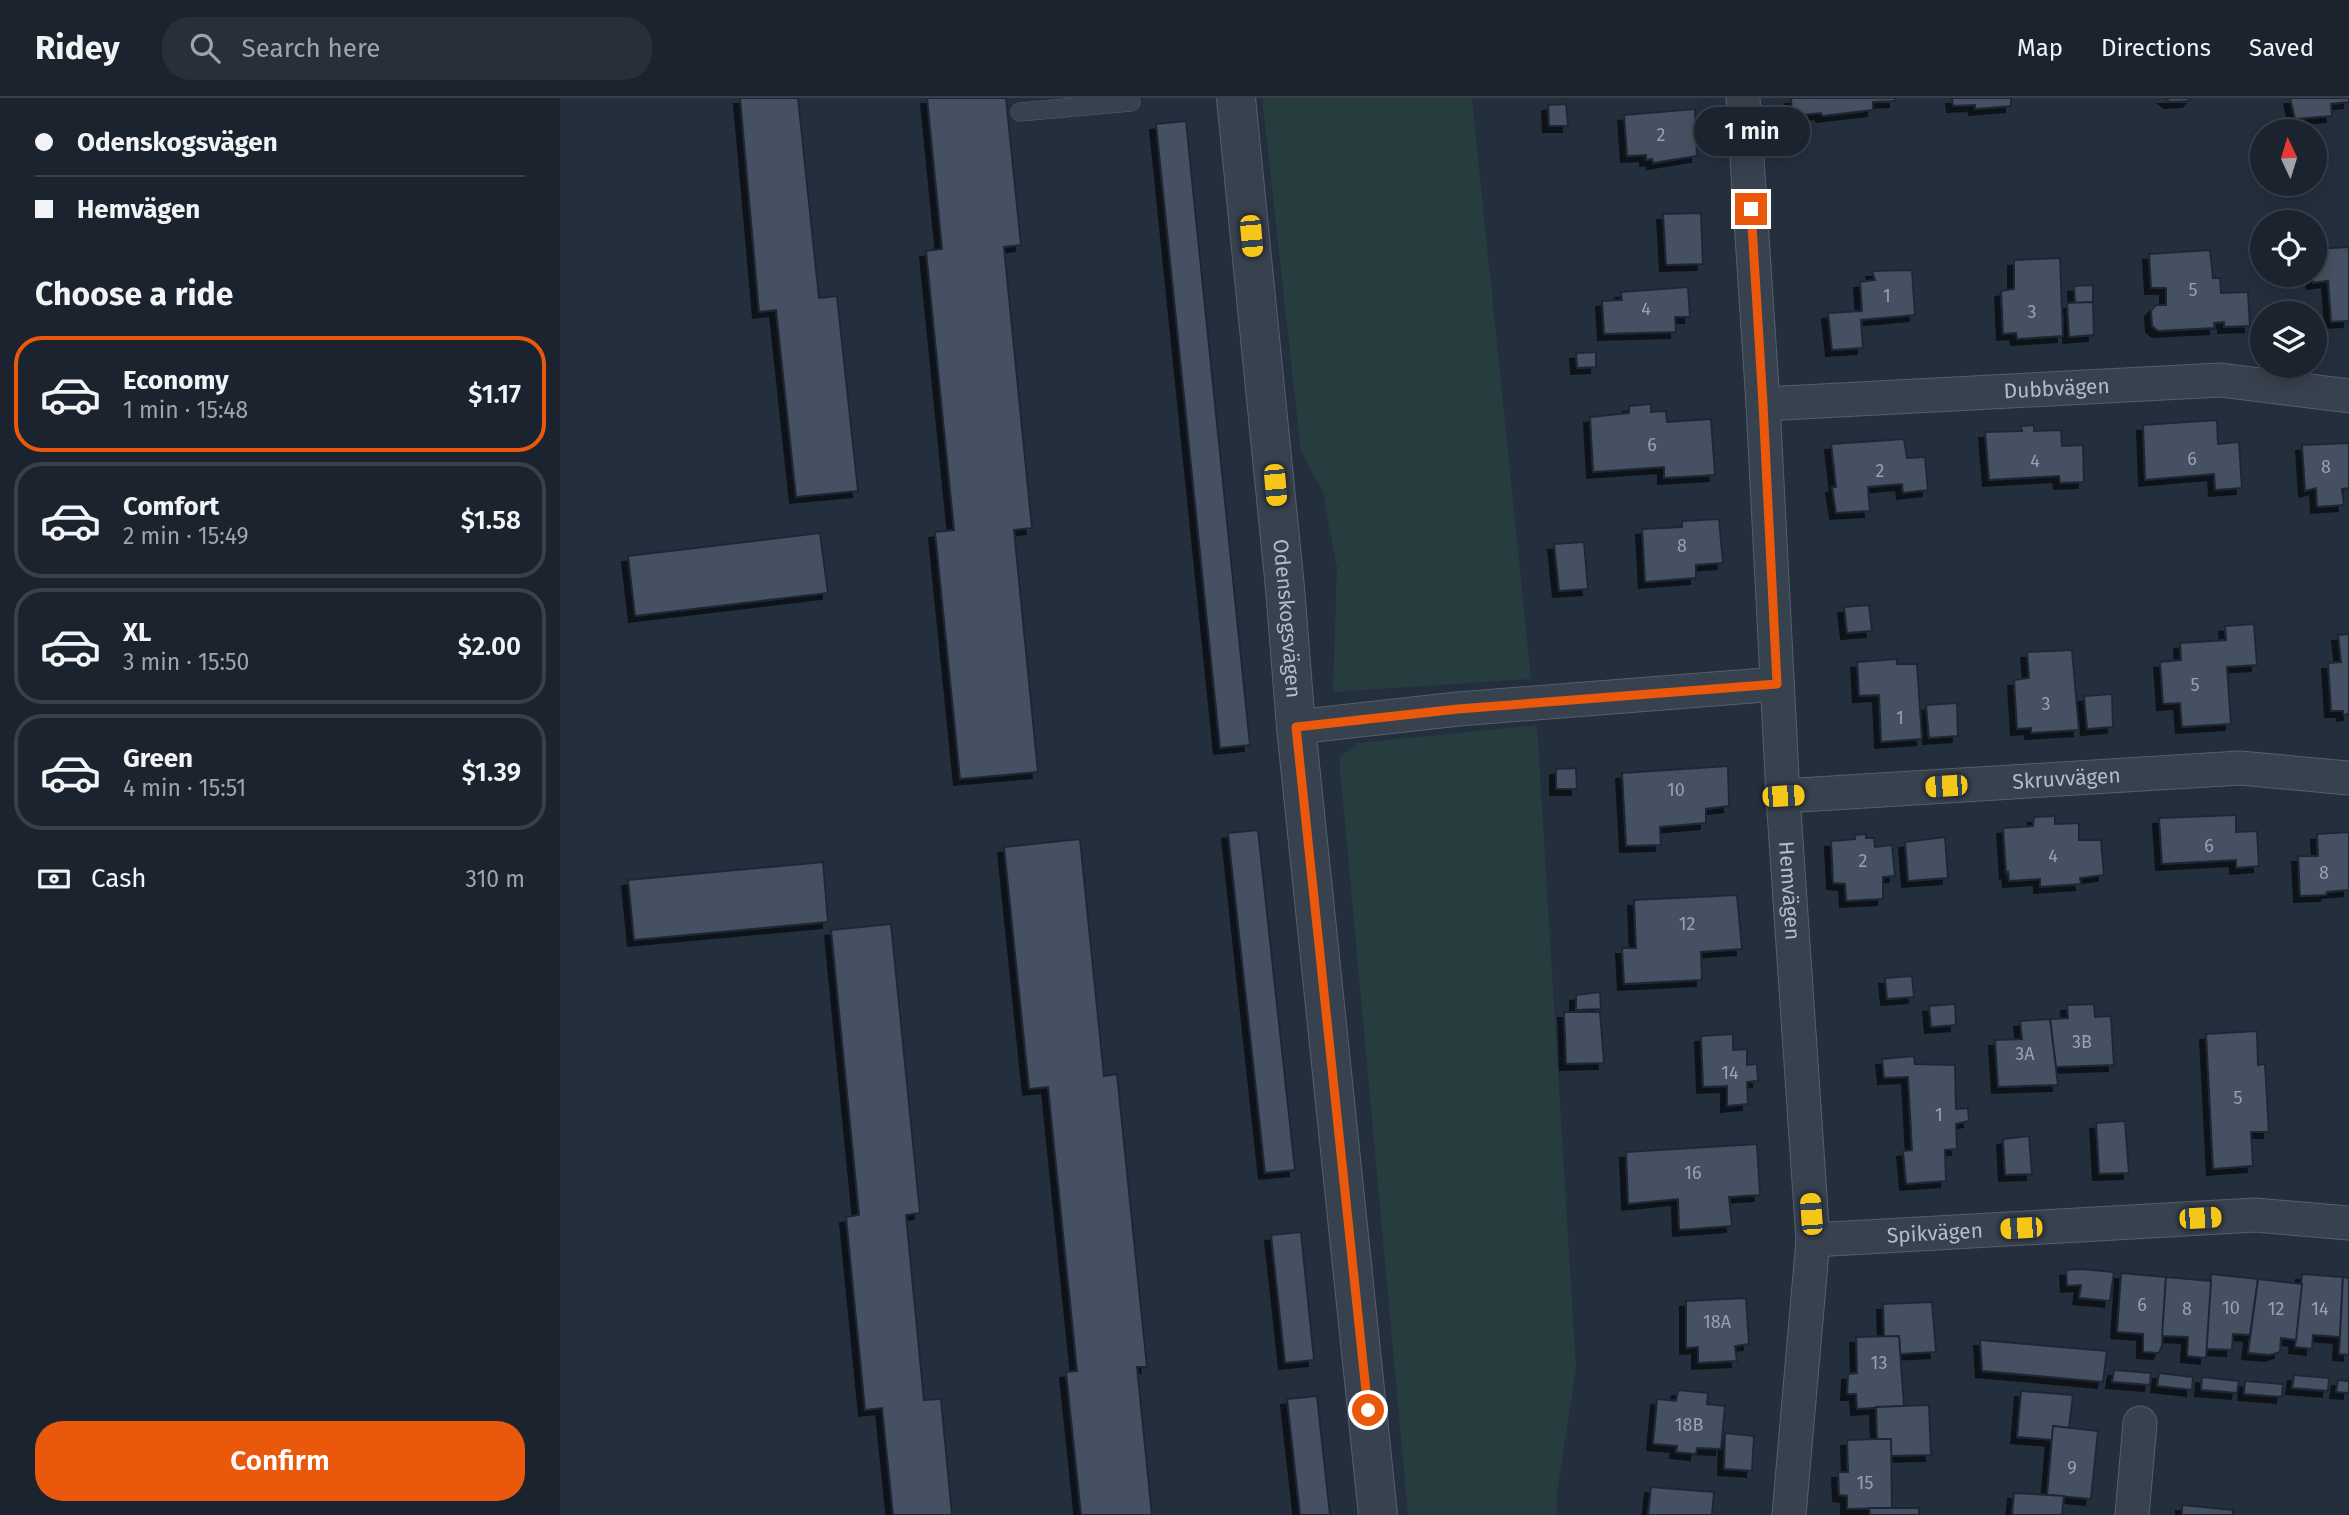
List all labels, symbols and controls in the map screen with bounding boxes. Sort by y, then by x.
search box [162,17,652,80]
text: Ridey [35,28,120,68]
icon: search [186,29,224,67]
text: Search here [242,33,380,64]
text: Map [2017,34,2063,62]
text: Directions [2101,34,2211,62]
text: Saved [2249,34,2314,62]
callout: 1 min [1693,108,1809,156]
text: 1 min [1724,117,1780,145]
north arrow [2250,119,2328,196]
map controls [2250,119,2327,378]
house number: 2 [1657,124,1666,146]
text: Odenskogsvägen [77,127,278,158]
route end [1735,193,1767,225]
text: Hemvägen [77,194,200,225]
button: locate [2250,210,2327,287]
car [1239,214,1264,258]
text: Choose a ride [35,275,233,313]
house number: 5 [2188,279,2198,301]
house number: 1 [1883,285,1891,307]
house number: 4 [1641,298,1651,320]
house number: 3 [2028,301,2036,323]
button: layers [2250,301,2327,378]
icon: car [39,363,102,426]
text: Economy [123,365,229,396]
street label: Dubbvägen [2003,373,2110,404]
text: $1.17 [468,379,521,410]
text: 1 min · 15:48 [123,396,248,424]
house number: 6 [1647,434,1657,456]
house number: 6 [2187,448,2197,470]
house number: 4 [2030,450,2040,472]
house number: 8 [2321,456,2331,478]
house number: 2 [1876,460,1885,482]
car [1263,463,1288,507]
icon: car [39,489,102,552]
text: Comfort [123,491,219,522]
text: $1.58 [461,505,521,536]
text: 2 min · 15:49 [123,522,249,550]
house number: 8 [1677,535,1687,557]
street label: Odenskogsvägen [1267,538,1307,699]
icon: car [39,615,102,678]
text: XL [123,617,151,648]
text: $2.00 [458,631,521,662]
text: 3 min · 15:50 [123,648,249,676]
house number: 5 [2190,674,2200,696]
house number: 3 [2042,693,2050,715]
house number: 1 [1896,707,1904,729]
icon: car [39,741,102,804]
text: Green [123,743,193,774]
text: $1.39 [462,757,521,788]
street label: Skruvvägen [2012,762,2121,795]
text: 4 min · 15:51 [123,774,246,802]
car [1925,774,1968,798]
house number: 10 [1667,779,1685,801]
car [1762,784,1805,808]
house number: 6 [2204,835,2214,857]
street label: Hemvägen [1773,840,1806,941]
house number: 4 [2048,845,2058,867]
house number: 2 [1859,850,1868,872]
icon: cash [35,860,73,898]
house number: 8 [2319,862,2329,884]
text: Cash [91,863,147,894]
text: 310 m [465,865,525,893]
house number: 12 [1679,913,1695,935]
house number: 3B [2072,1031,2092,1053]
house number: 3A [2015,1043,2035,1065]
house number: 14 [1721,1062,1739,1084]
house number: 5 [2233,1087,2243,1109]
house number: 1 [1935,1104,1943,1126]
house number: 16 [1684,1162,1702,1184]
car [1800,1192,1823,1236]
car [2179,1206,2222,1230]
car [2000,1216,2043,1240]
street label: Spikvägen [1886,1217,1984,1249]
house number: 6 [2137,1294,2147,1316]
house number: 10 [2222,1297,2240,1319]
house number: 8 [2182,1298,2192,1320]
house number: 12 [2268,1298,2284,1320]
house number: 14 [2311,1298,2329,1320]
house number: 18A [1703,1311,1732,1333]
house number: 13 [1871,1352,1887,1374]
route start [1352,1394,1384,1426]
house number: 18B [1675,1414,1703,1436]
button: Confirm [35,1421,525,1501]
house number: 9 [2067,1457,2077,1479]
house number: 15 [1857,1472,1873,1494]

